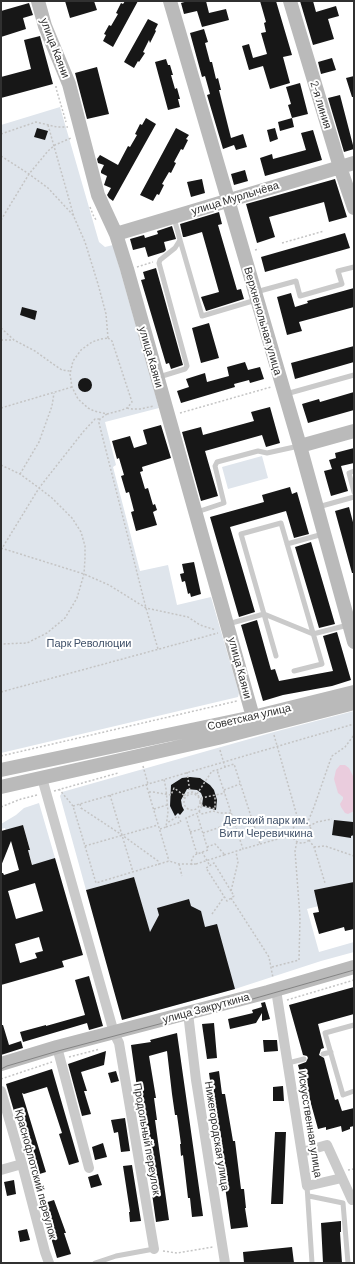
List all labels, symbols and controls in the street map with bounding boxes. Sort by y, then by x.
street label: улица Каяни [38,16,72,80]
street label: 2-я линия [308,80,334,130]
street label: улица Мурлычёва [190,178,280,218]
street label: Верхненольная улица [241,265,285,377]
street label: улица Каяни [136,325,166,389]
park label: Парк Революции [47,636,131,650]
street label: улица Каяни [225,636,255,700]
street label: Советская улица [206,701,292,733]
park label: Детский парк им. Вити Черевичкина [219,813,313,839]
street label: улица Закруткина [161,990,251,1026]
street label: Искусственная улица [295,1070,325,1178]
street label: Нижегородская улица [202,1080,232,1192]
street label: Продольный переулок [131,1082,163,1196]
street label: Краснофлотский переулок [12,1107,60,1241]

